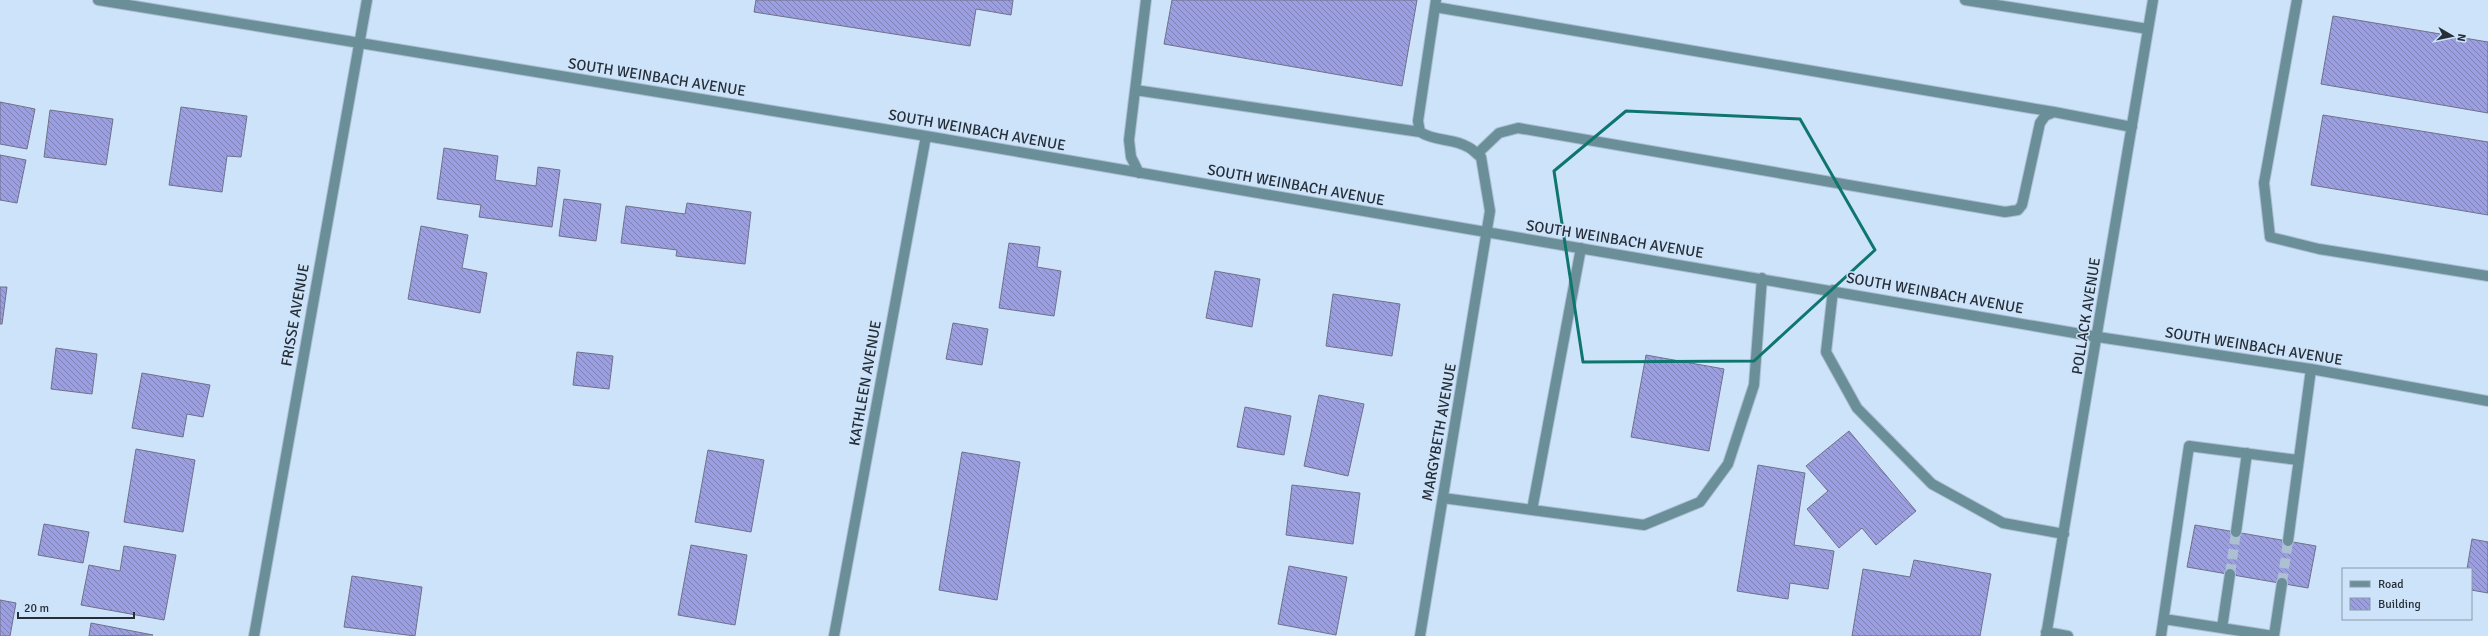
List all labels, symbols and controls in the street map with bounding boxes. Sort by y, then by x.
north arrow [2432,16,2472,56]
text: N [2454,33,2468,42]
street label: SOUTH WEINBACH AVENUE [567,54,747,100]
street label: SOUTH WEINBACH AVENUE [887,106,1067,154]
street label: SOUTH WEINBACH AVENUE [1206,161,1386,209]
street label: SOUTH WEINBACH AVENUE [1525,216,1705,262]
street label: POLLACK AVENUE [2068,256,2104,376]
street label: FRISSE AVENUE [277,262,313,368]
street label: SOUTH WEINBACH AVENUE [1845,269,2025,317]
street label: KATHLEEN AVENUE [845,319,885,447]
street label: SOUTH WEINBACH AVENUE [2164,323,2344,369]
street label: MARGYBETH AVENUE [1418,362,1460,502]
legend [2342,568,2472,620]
text: Road [2378,577,2404,592]
scale bar [18,594,134,620]
text: Building [2378,597,2421,612]
text: 20 m [24,601,49,616]

